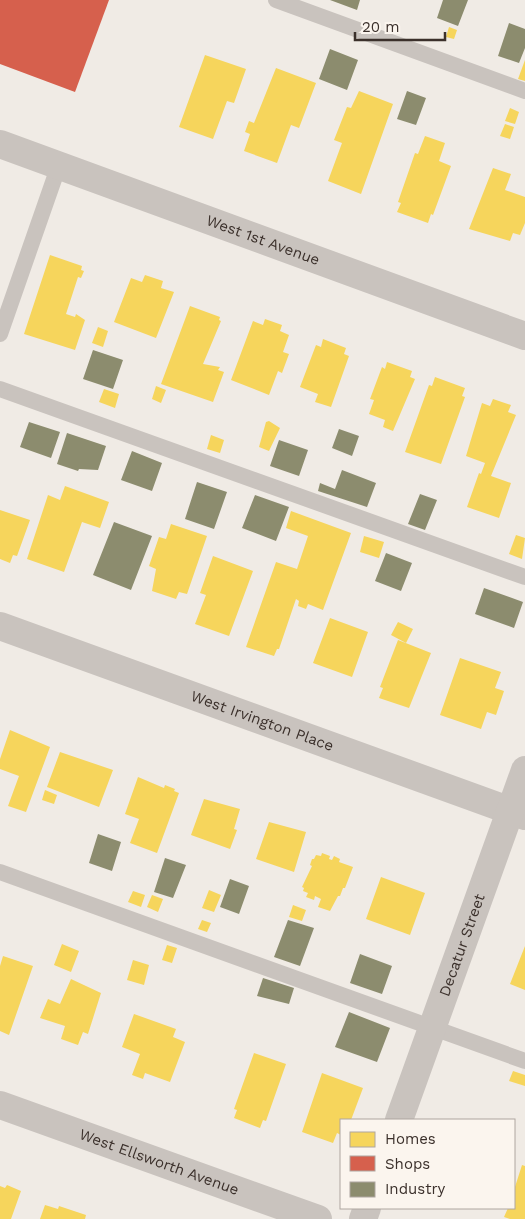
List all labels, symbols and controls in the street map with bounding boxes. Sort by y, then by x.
scale bar [355,10,445,42]
text: 20 m [362,18,400,36]
street label: West 1st Avenue [204,211,322,269]
street label: West Irvington Place [189,687,336,755]
street label: Decatur Street [435,891,489,999]
legend [340,1119,515,1209]
street label: West Ellsworth Avenue [77,1125,241,1199]
text: Homes [385,1130,436,1148]
text: Shops [385,1155,430,1173]
text: Industry [385,1180,446,1198]

